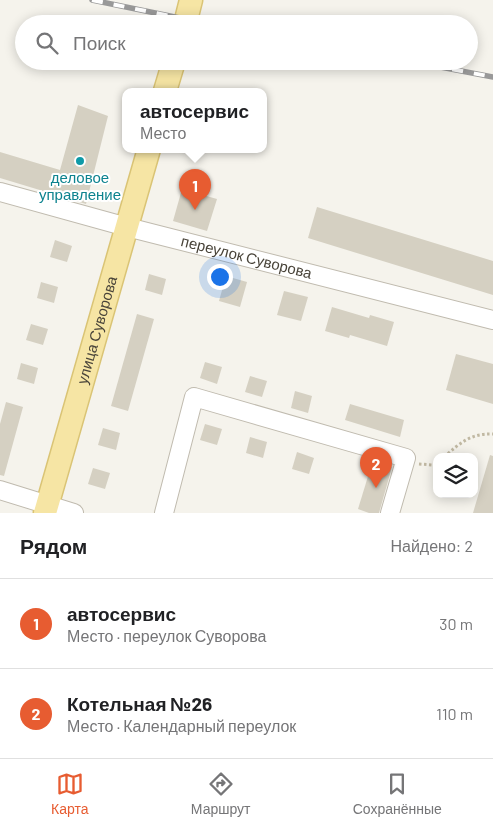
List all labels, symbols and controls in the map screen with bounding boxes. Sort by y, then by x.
search box [15,15,478,70]
icon: search [33,29,61,57]
text: Поиск [73,31,126,54]
popup [122,88,267,153]
text: автосервис [140,99,249,122]
text: Место [140,123,186,142]
marker: деловое управление [74,155,86,167]
place label: деловое управление [39,168,121,203]
pin: 1 [179,169,211,210]
street label: переулок Суворова [179,231,315,282]
your location [207,264,233,290]
street label: улица Суворова [72,273,120,386]
pin: 2 [360,447,392,488]
map controls [433,453,478,498]
button: layers [433,453,478,498]
text: Рядом [20,533,87,558]
text: Найдено: 2 [390,536,473,555]
text: автосервис [67,602,176,625]
text: 1 [33,614,39,633]
text: 30 m [439,614,473,633]
text: Место · переулок Суворова [67,626,266,645]
text: Котельная №26 [67,692,212,715]
text: 2 [32,704,40,723]
text: 110 m [436,704,473,723]
text: Место · Календарный переулок [67,716,296,735]
tab: Карта [51,770,89,817]
tab: Маршрут [191,770,250,817]
tab: Сохранённые [353,770,442,817]

